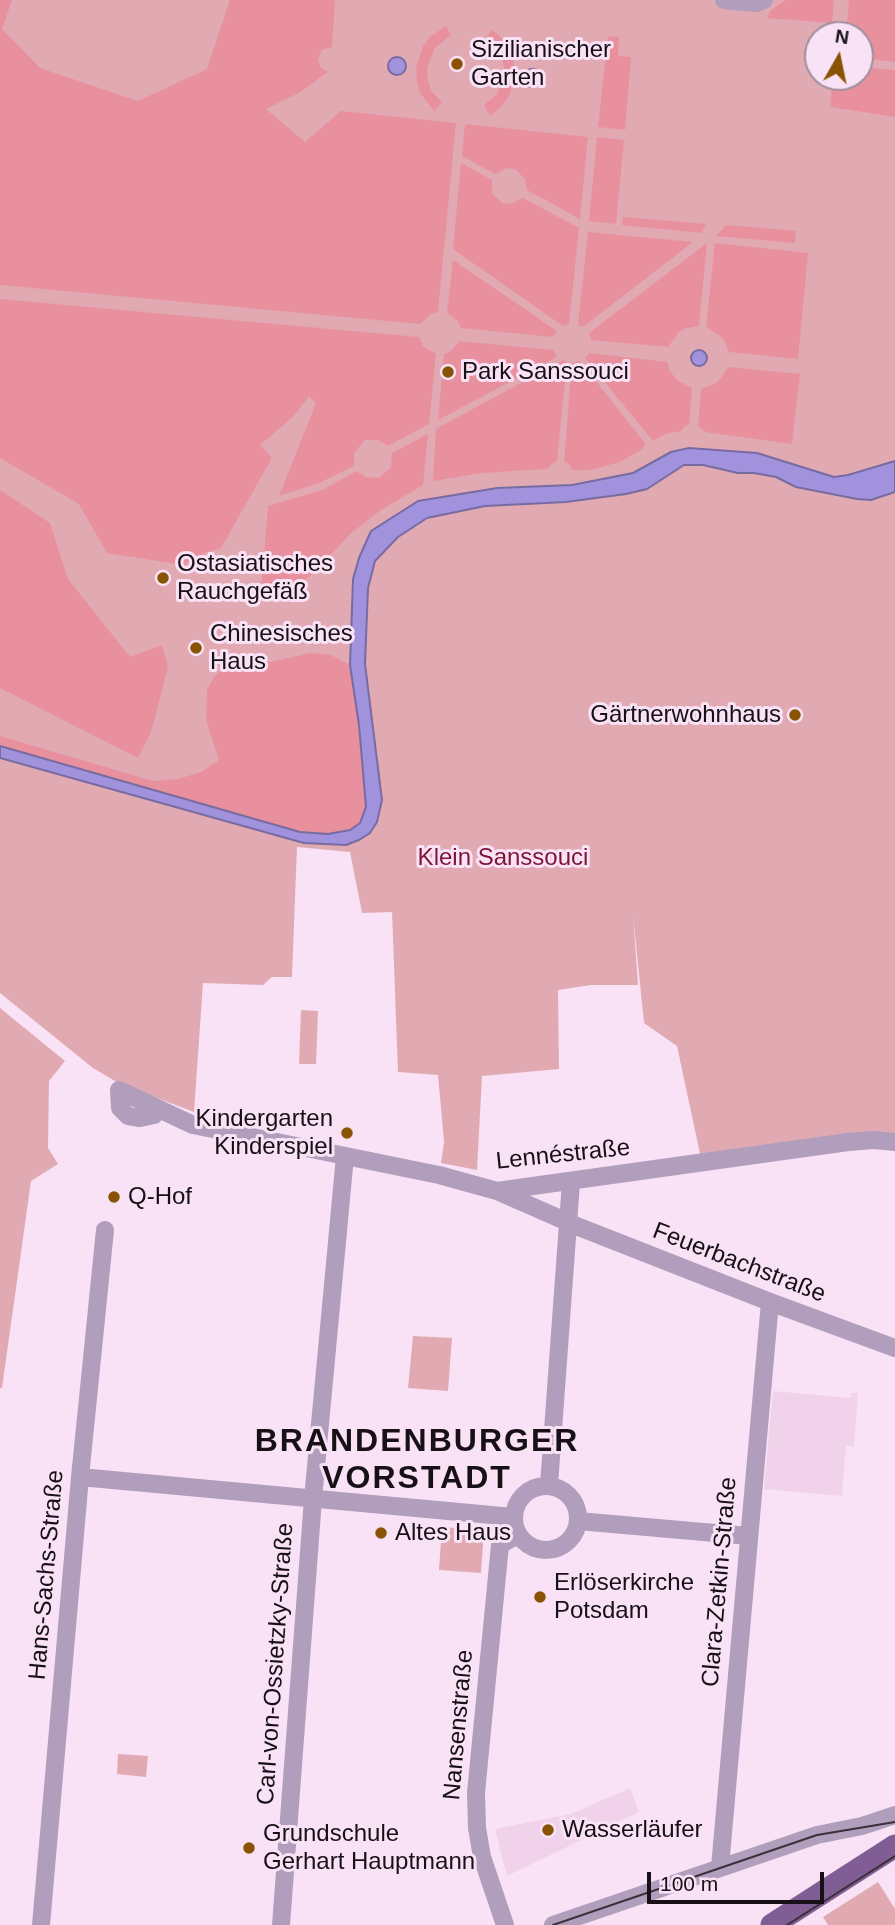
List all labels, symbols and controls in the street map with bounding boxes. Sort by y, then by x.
north arrow [804,21,874,91]
text: N [834,25,850,48]
place label: Sizilianischer Garten [471,36,611,92]
marker: Sizilianischer Garten [449,56,465,72]
place label: Park Sanssouci [462,358,629,386]
marker: Park Sanssouci [440,364,456,380]
place label: Ostasiatisches Rauchgefäß [177,550,333,606]
marker: Ostasiatisches Rauchgefäß [155,570,171,586]
place label: Chinesisches Haus [210,620,353,676]
marker: Chinesisches Haus [188,640,204,656]
place label: Gärtnerwohnhaus [590,701,781,729]
marker: Gärtnerwohnhaus [787,707,803,723]
park label: Klein Sanssouci [418,844,588,872]
place label: Kindergarten Kinderspiel [196,1105,333,1161]
marker: Kindergarten Kinderspiel [339,1125,355,1141]
street label: Lennéstraße [494,1134,632,1176]
place label: Q-Hof [128,1183,192,1211]
marker: Q-Hof [106,1189,122,1205]
street label: Feuerbachstraße [649,1217,829,1309]
district label: BRANDENBURGER VORSTADT [256,1423,578,1498]
street label: Hans-Sachs-Straße [23,1469,71,1681]
street label: Clara-Zetkin-Straße [696,1476,744,1688]
place label: Altes Haus [395,1519,511,1547]
street label: Carl-von-Ossietzky-Straße [252,1522,300,1806]
marker: Altes Haus [373,1525,389,1541]
place label: Erlöserkirche Potsdam [554,1569,694,1625]
marker: Erlöserkirche Potsdam [532,1589,548,1605]
street label: Nansenstraße [438,1649,480,1801]
place label: Wasserläufer [562,1816,702,1844]
place label: Grundschule Gerhart Hauptmann [263,1820,475,1876]
marker: Wasserläufer [540,1822,556,1838]
marker: Grundschule Gerhart Hauptmann [241,1840,257,1856]
scale bar [650,1858,827,1902]
text: 100 m [660,1872,718,1895]

